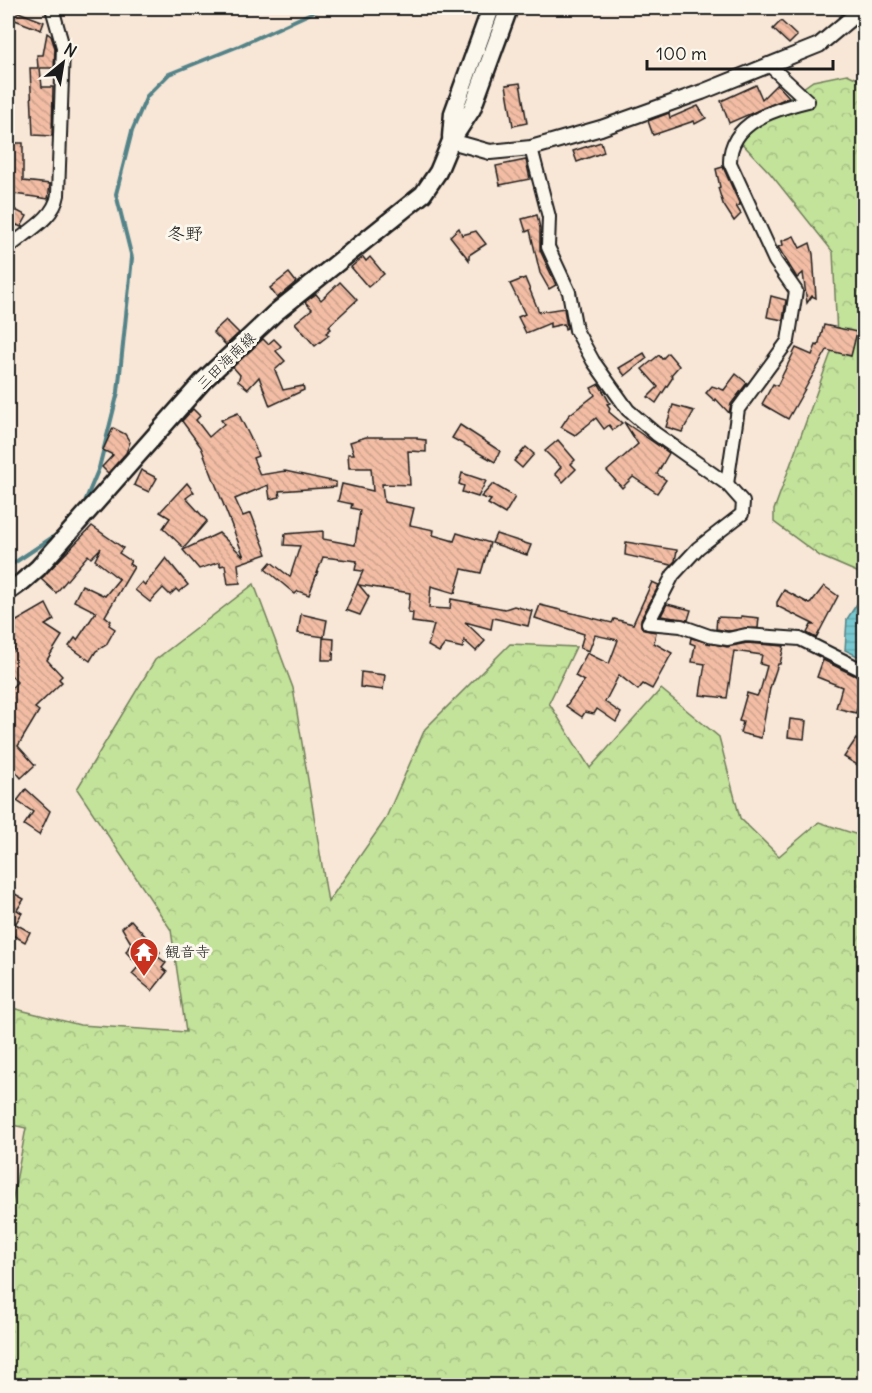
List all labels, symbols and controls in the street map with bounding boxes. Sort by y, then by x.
north arrow [33,33,93,93]
scale bar [647,33,833,71]
text: N [61,39,80,61]
text: 100 m [656,42,707,65]
district label: 冬野 [167,222,203,245]
street label: 三田海南線 [192,328,259,394]
temple icon: 観音寺 [128,936,160,978]
place label: 観音寺 [165,942,210,961]

